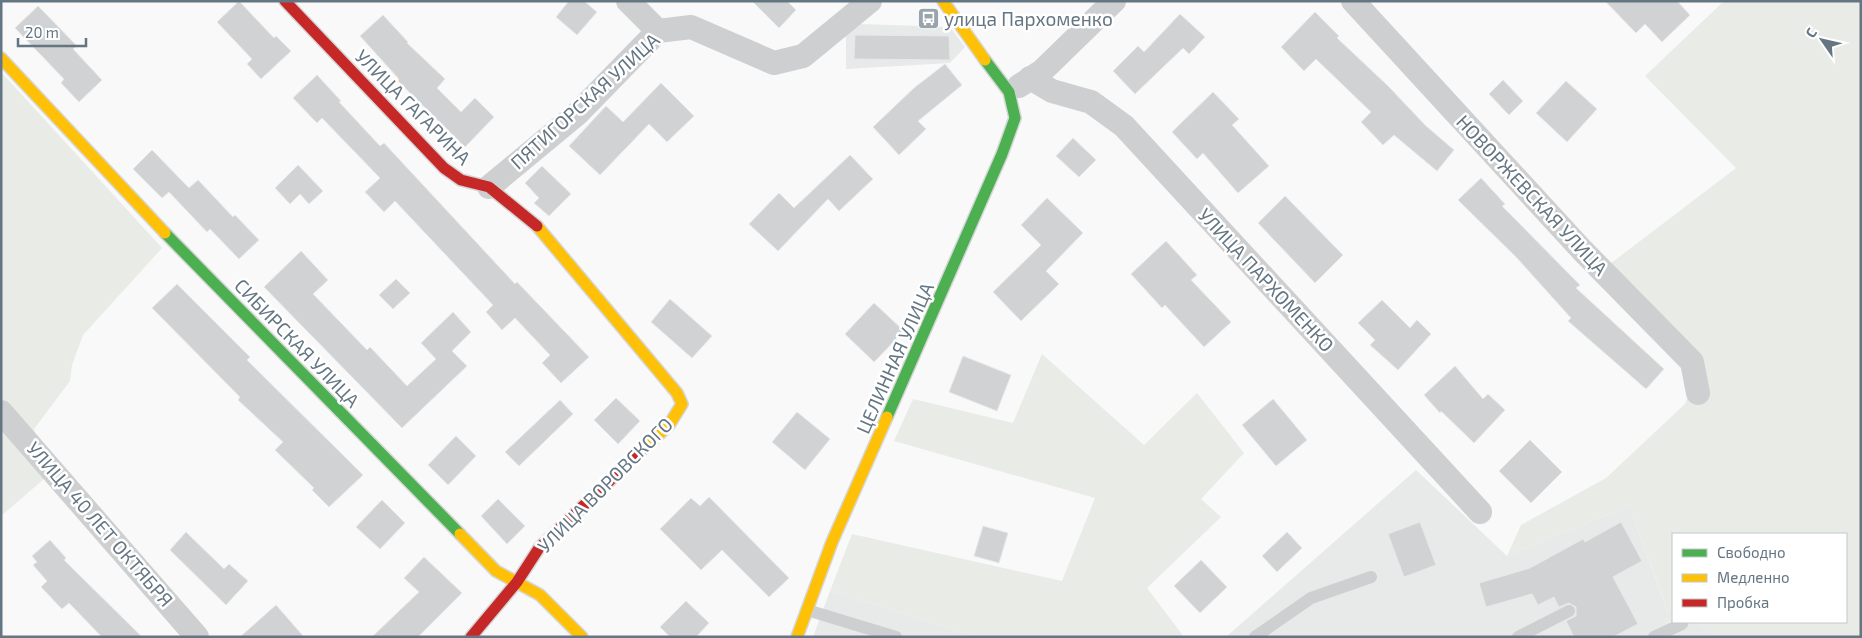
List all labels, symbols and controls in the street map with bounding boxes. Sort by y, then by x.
bus stop icon: улица Пархоменко [916,7,940,31]
place label: улица Пархоменко [944,7,1113,31]
scale bar [18,15,85,47]
north arrow [1797,15,1847,65]
text: 20 m [25,23,59,41]
text: С [1801,24,1820,41]
street label: ПЯТИГОРСКАЯ УЛИЦА [506,28,664,173]
street label: УЛИЦА ГАГАРИНА [351,44,476,169]
street label: НОВОРЖЕВСКАЯ УЛИЦА [1452,110,1613,280]
street label: УЛИЦА ПАРХОМЕНКО [1194,203,1339,356]
street label: СИБИРСКАЯ УЛИЦА [230,274,365,412]
street label: ЦЕЛИННАЯ УЛИЦА [851,279,938,437]
street label: УЛИЦА ВОРОВСКОГО [532,412,677,557]
street label: УЛИЦА 40 ЛЕТ ОКТЯБРЯ [22,436,178,611]
legend [1672,533,1847,623]
text: Свободно [1717,543,1786,561]
text: Медленно [1717,568,1790,586]
text: Пробка [1717,593,1769,611]

